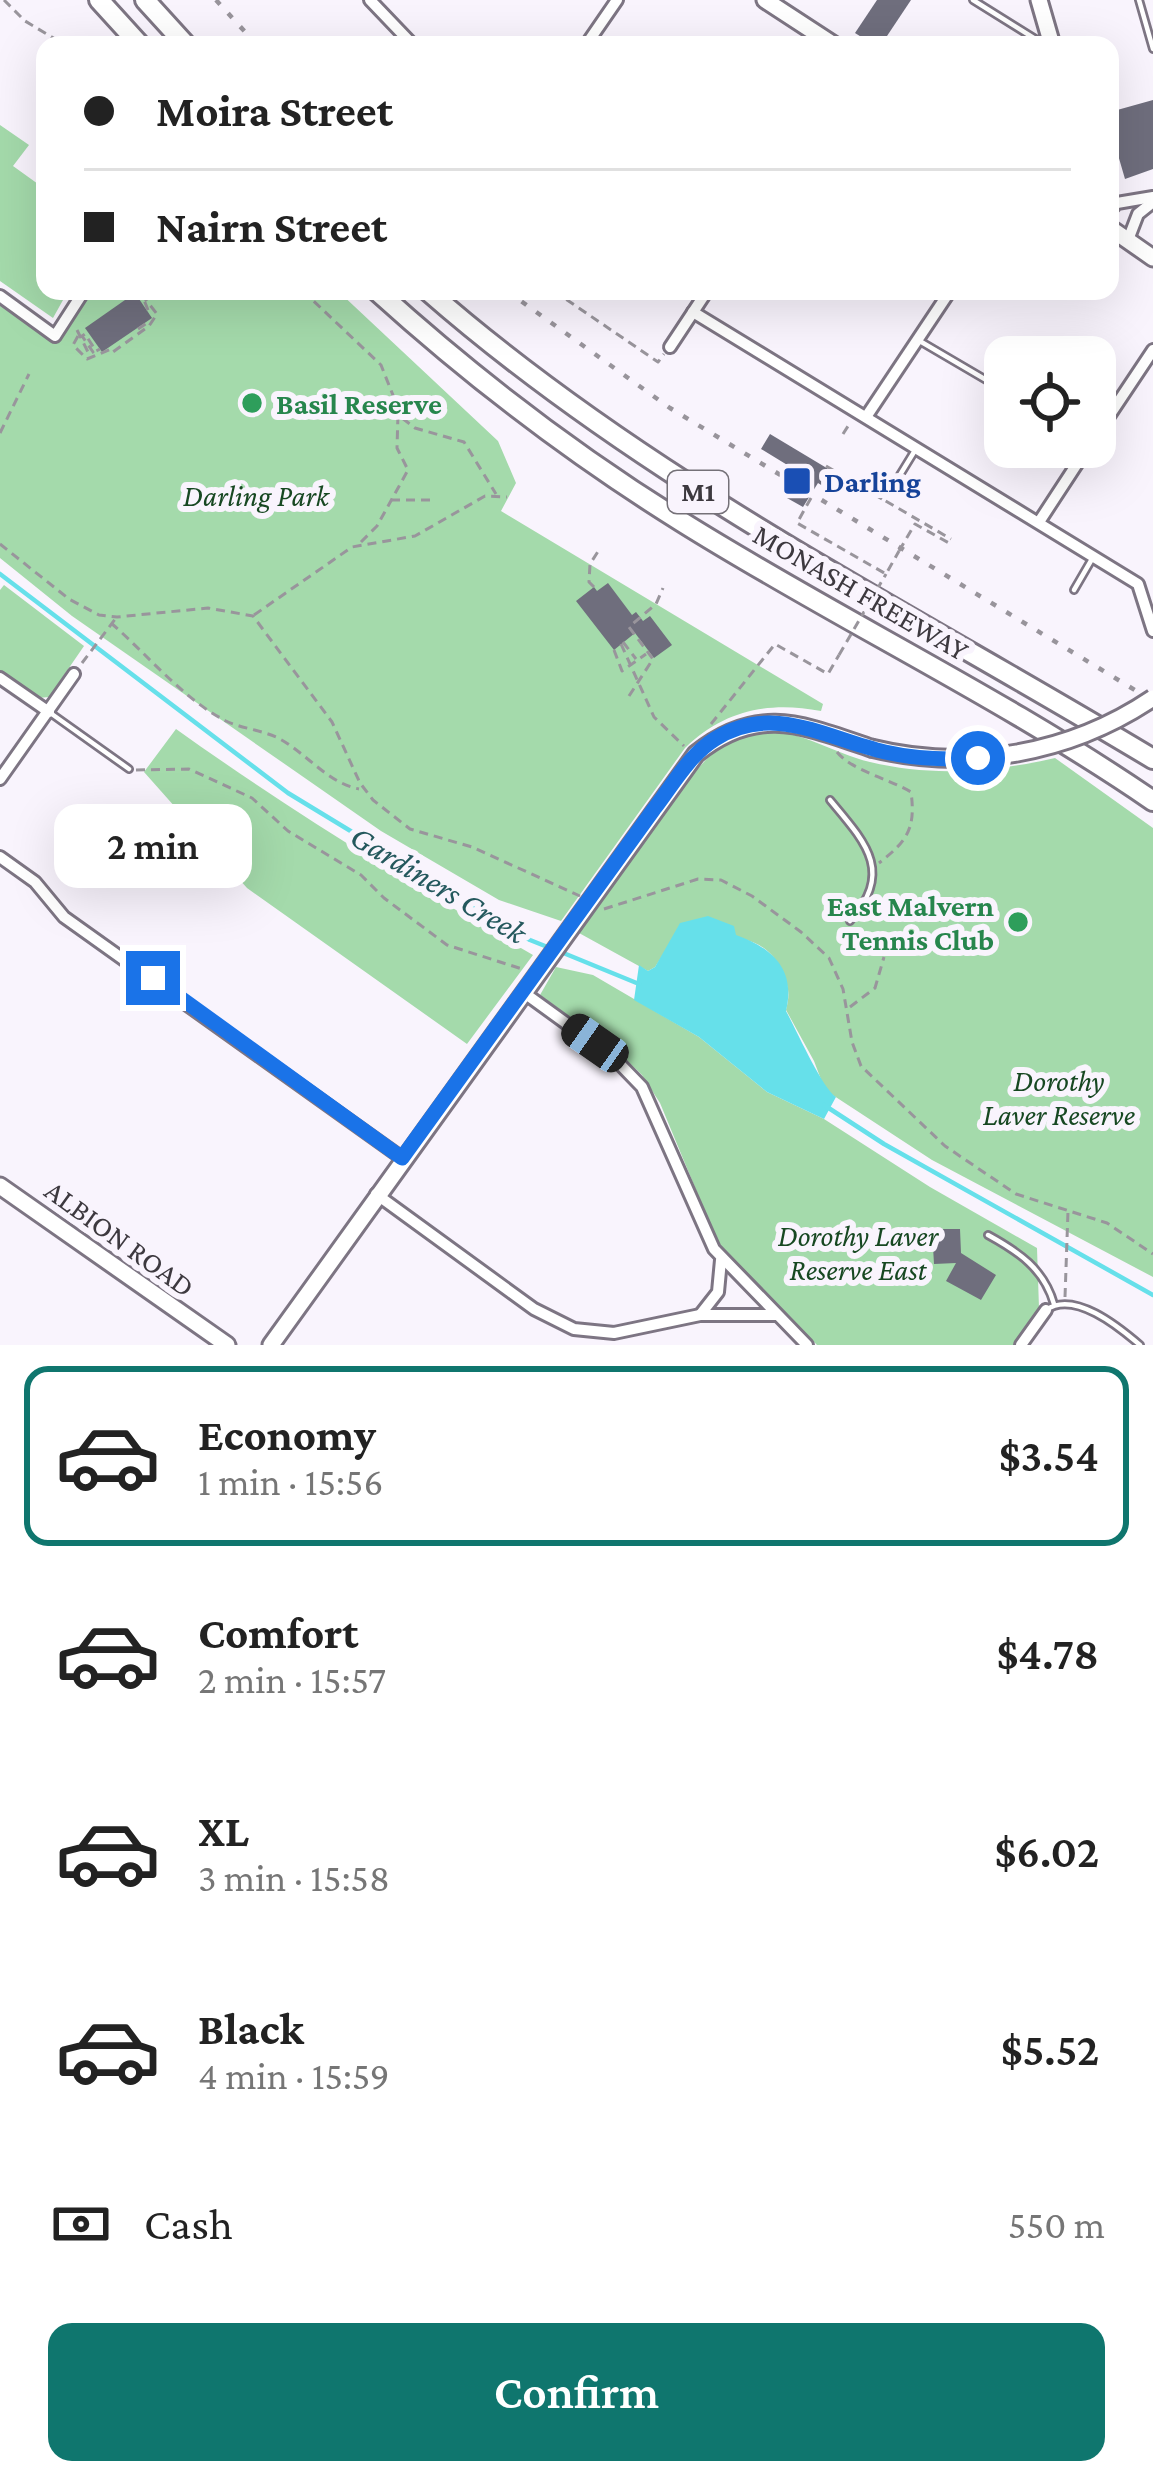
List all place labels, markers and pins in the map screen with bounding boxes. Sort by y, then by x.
place label: Basil Reserve [276,387,442,420]
marker: Basil Reserve [239,390,265,416]
marker: Darling [781,465,813,497]
place label: Darling [824,465,921,498]
place label: East Malvern Tennis Club [827,889,994,956]
marker: East Malvern Tennis Club [1005,909,1031,935]

